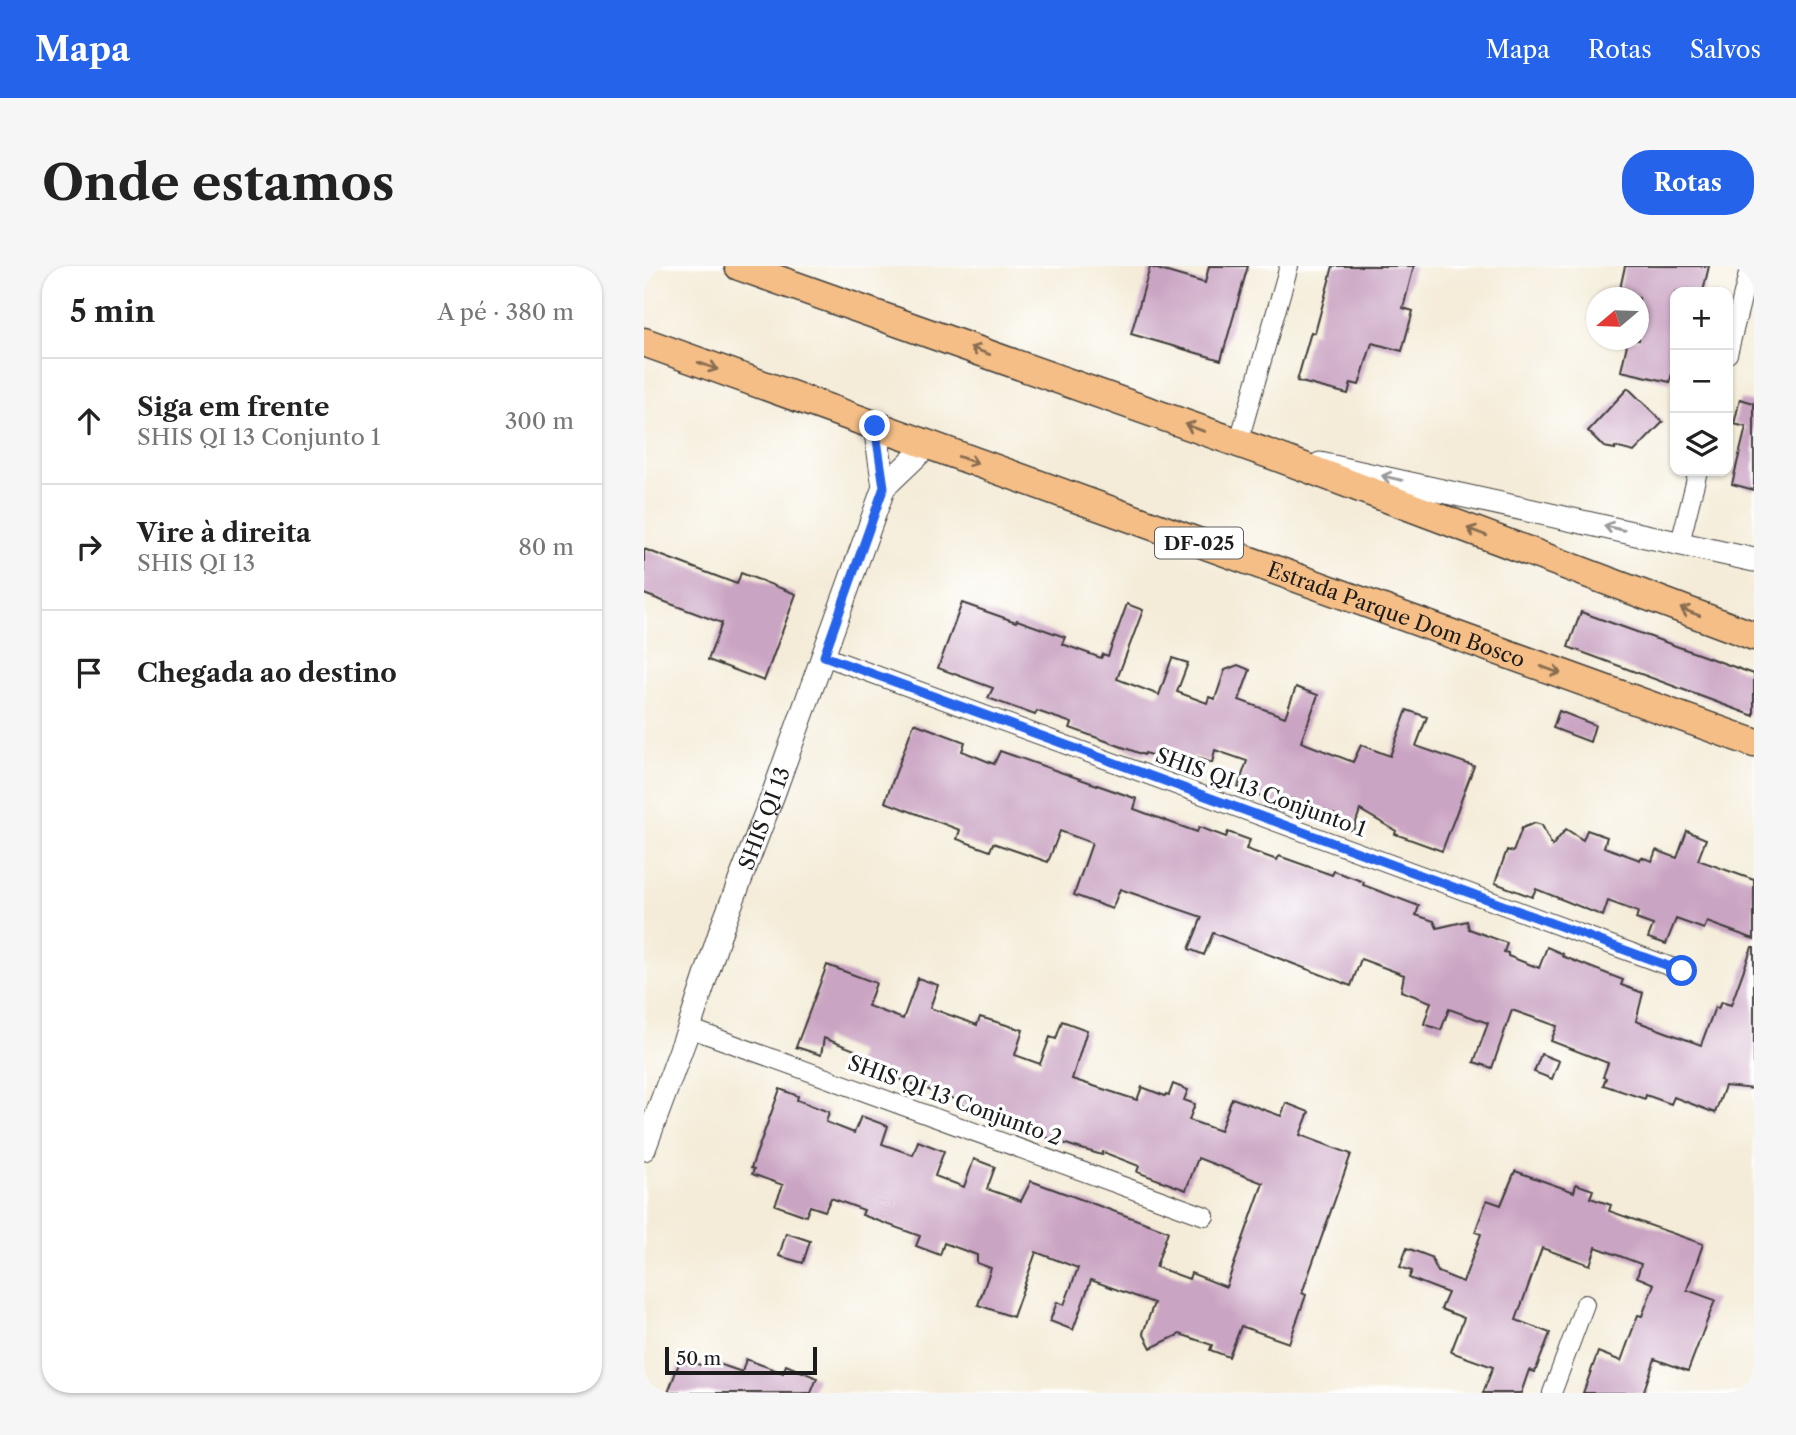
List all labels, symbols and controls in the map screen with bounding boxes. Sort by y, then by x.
text: Mapa [35,29,130,70]
text: Mapa [1486,35,1550,64]
text: Rotas [1588,35,1652,64]
text: Salvos [1690,35,1761,64]
button: Rotas [1622,150,1754,215]
text: Onde estamos [42,152,394,213]
north arrow [1586,287,1649,350]
map controls [1670,287,1733,476]
button: + [1670,287,1733,350]
text: 5 min [70,293,155,330]
text: A pé · 380 m [438,298,574,326]
one-way arrow [970,344,992,357]
button: − [1670,350,1733,413]
one-way arrow [697,360,719,373]
text: Siga em frente [137,391,330,423]
icon: ahead [70,402,108,440]
text: 300 m [505,407,574,435]
route end [859,410,890,441]
button: layers [1670,413,1733,476]
one-way arrow [1184,421,1206,433]
text: SHIS QI 13 Conjunto 1 [137,423,381,451]
one-way arrow [956,455,978,467]
one-way arrow [1381,471,1404,485]
text: Vire à direita [137,517,311,549]
one-way arrow [1603,521,1626,534]
one-way arrow [1467,524,1489,537]
icon: right [70,528,108,566]
road number: DF-025 [1155,528,1243,558]
text: 80 m [518,533,574,561]
text: SHIS QI 13 [137,549,255,577]
street label: Estrada Parque Dom Bosco [1264,556,1529,672]
one-way arrow [1680,605,1702,617]
icon: arrive [70,654,108,692]
text: Chegada ao destino [137,657,397,689]
one-way arrow [1539,665,1561,677]
street label: SHIS QI 13 Conjunto 1 [1152,742,1370,842]
street label: SHIS QI 13 [733,763,795,873]
route start [1666,955,1697,986]
street label: SHIS QI 13 Conjunto 2 [845,1050,1065,1150]
scale bar [665,1344,817,1376]
text: 50 m [676,1347,721,1370]

